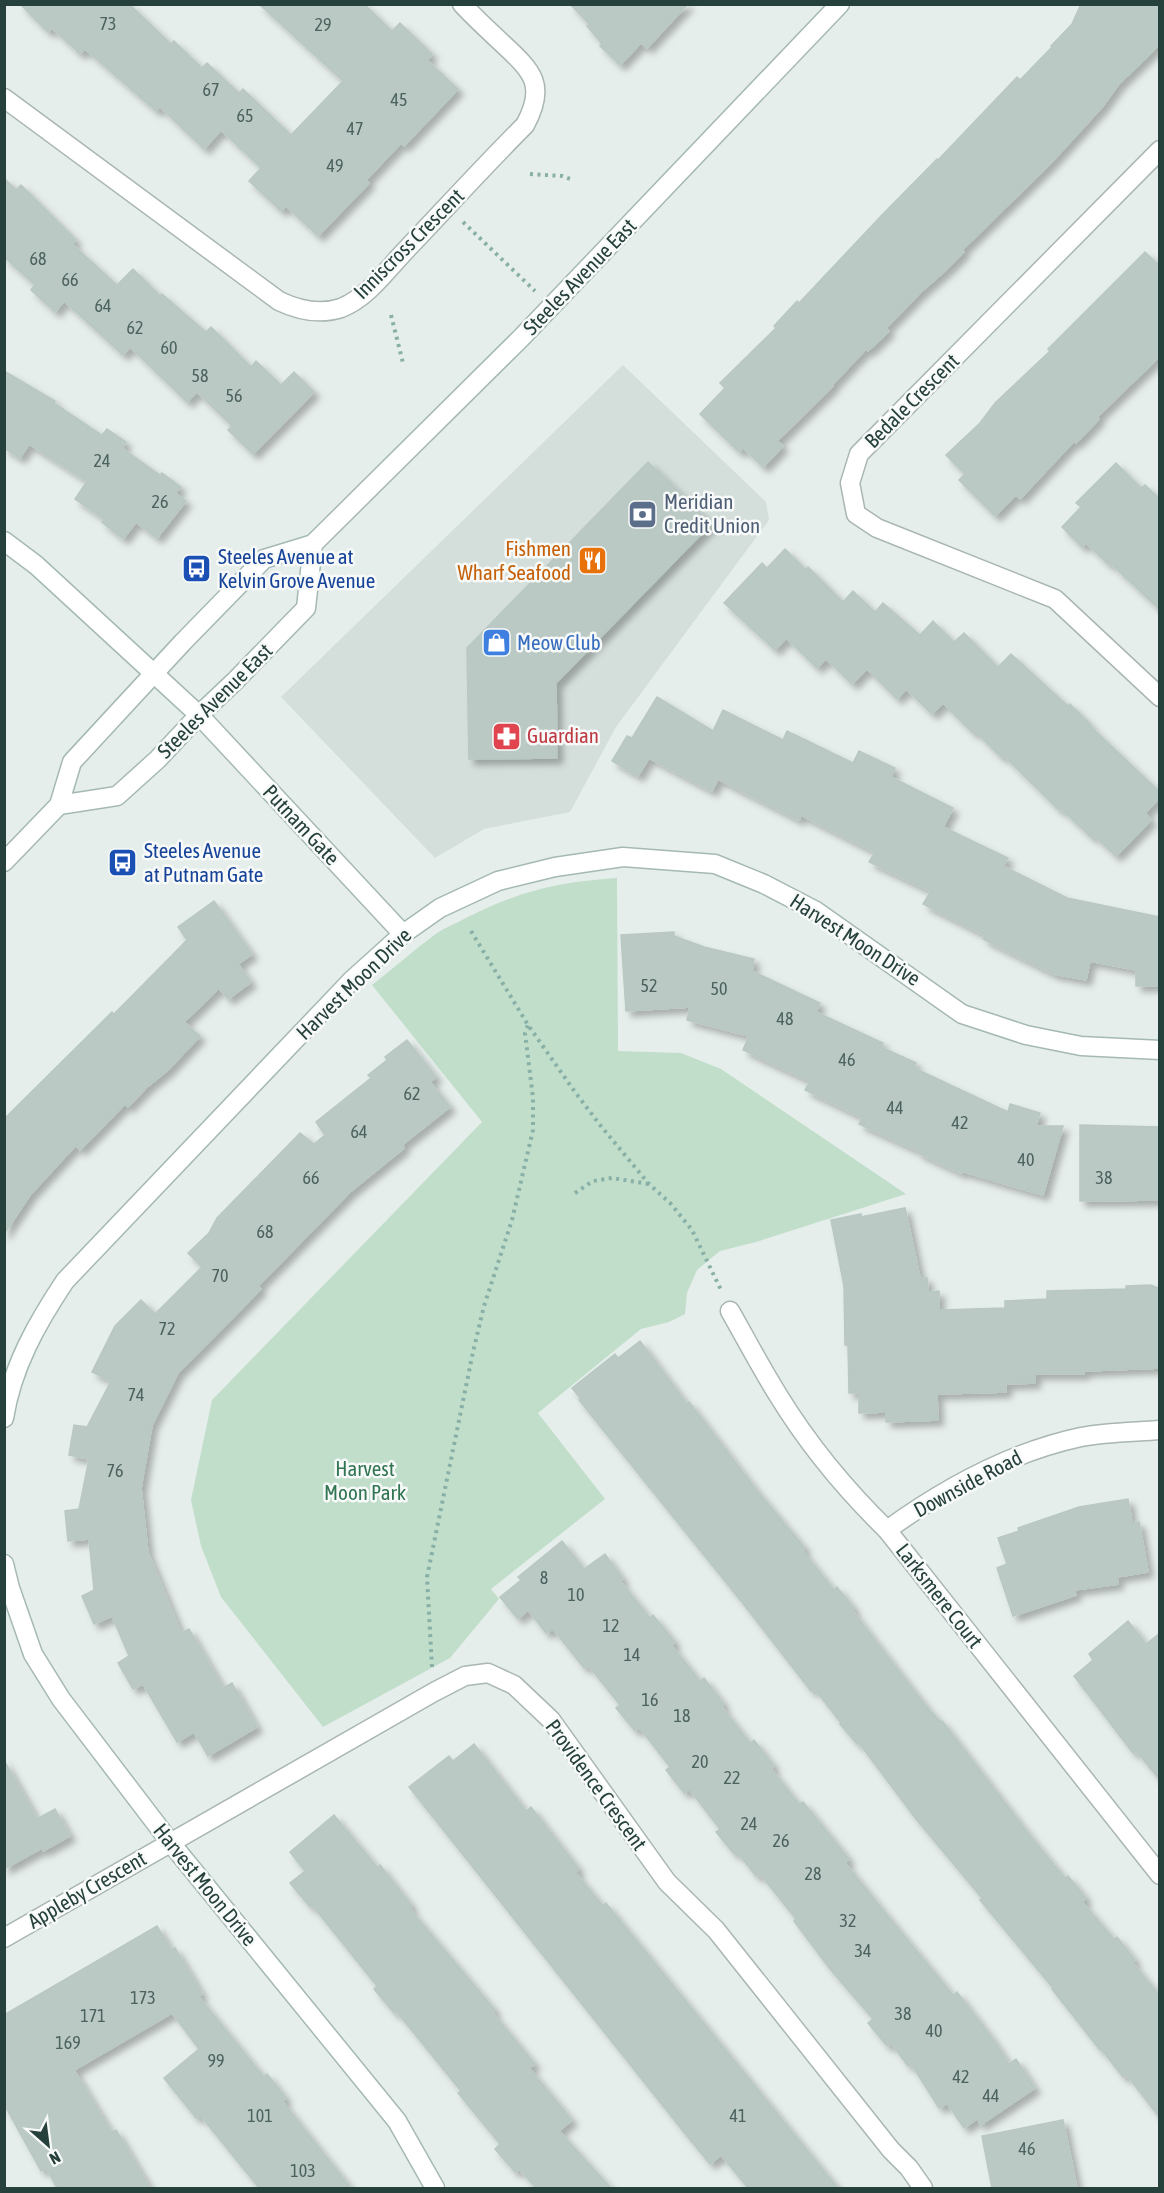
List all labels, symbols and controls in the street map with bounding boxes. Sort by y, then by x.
house number: 73 [100,13,116,34]
house number: 29 [315,14,331,35]
house number: 67 [203,79,219,100]
house number: 45 [391,89,407,110]
house number: 65 [237,105,253,126]
house number: 47 [347,118,363,139]
house number: 49 [327,155,343,176]
street label: Inniscross Crescent [348,183,468,303]
street label: Steeles Avenue East [518,213,641,339]
house number: 68 [30,248,46,269]
house number: 66 [62,269,78,290]
house number: 64 [95,295,111,316]
house number: 62 [127,317,143,338]
house number: 60 [161,337,177,358]
street label: Bedale Crescent [859,348,963,452]
house number: 58 [192,365,208,386]
house number: 56 [226,385,242,406]
house number: 24 [94,450,110,471]
place label: Meridian Credit Union [664,489,760,537]
house number: 26 [152,491,168,512]
bank icon: Meridian Credit Union [627,498,659,530]
place label: Fishmen Wharf Seafood [458,536,571,584]
place label: Steeles Avenue at Kelvin Grove Avenue [218,544,375,592]
restaurant icon: Fishmen Wharf Seafood [576,545,608,577]
bus stop icon: Steeles Avenue at Kelvin Grove Avenue [181,553,213,585]
shop icon: Meow Club [480,627,512,659]
place label: Meow Club [517,630,601,654]
street label: Steeles Avenue East [152,638,277,763]
pharmacy icon: Guardian [490,720,522,752]
place label: Guardian [527,723,599,747]
street label: Putnam Gate [259,779,345,869]
place label: Steeles Avenue at Putnam Gate [144,838,263,886]
bus stop icon: Steeles Avenue at Putnam Gate [107,847,139,879]
street label: Harvest Moon Drive [786,888,925,990]
street label: Harvest Moon Drive [291,923,416,1044]
house number: 52 [641,975,657,996]
house number: 50 [711,978,727,999]
house number: 48 [777,1008,793,1029]
house number: 46 [839,1049,855,1070]
house number: 62 [404,1083,420,1104]
house number: 44 [887,1097,903,1118]
house number: 42 [952,1112,968,1133]
house number: 64 [351,1121,367,1142]
house number: 40 [1018,1149,1034,1170]
house number: 66 [303,1167,319,1188]
house number: 38 [1096,1167,1112,1188]
house number: 68 [257,1221,273,1242]
house number: 70 [212,1265,228,1286]
house number: 72 [159,1318,175,1339]
house number: 74 [128,1384,144,1405]
street label: Downside Road [909,1445,1026,1522]
park label: Harvest Moon Park [324,1456,406,1504]
house number: 76 [107,1460,123,1481]
street label: Larksmere Court [892,1539,988,1652]
house number: 8 [540,1567,548,1588]
house number: 10 [568,1584,584,1605]
house number: 12 [603,1615,619,1636]
house number: 14 [624,1644,640,1665]
house number: 16 [642,1689,658,1710]
house number: 18 [674,1705,690,1726]
street label: Providence Crescent [541,1714,652,1854]
house number: 20 [692,1751,708,1772]
house number: 22 [724,1767,740,1788]
house number: 24 [741,1813,757,1834]
street label: Harvest Moon Drive [149,1818,262,1950]
house number: 26 [773,1830,789,1851]
street label: Appleby Crescent [23,1846,150,1933]
house number: 28 [805,1863,821,1884]
house number: 32 [840,1910,856,1931]
house number: 34 [855,1940,871,1961]
house number: 173 [130,1987,156,2008]
house number: 38 [895,2003,911,2024]
house number: 171 [80,2005,106,2026]
house number: 40 [926,2020,942,2041]
house number: 169 [55,2032,81,2053]
house number: 99 [208,2050,224,2071]
house number: 42 [953,2066,969,2087]
house number: 44 [983,2085,999,2106]
house number: 101 [247,2105,273,2126]
house number: 41 [730,2105,746,2126]
north arrow [18,2115,78,2175]
house number: 46 [1019,2138,1035,2159]
text: N [47,2148,63,2168]
house number: 103 [290,2160,316,2181]

